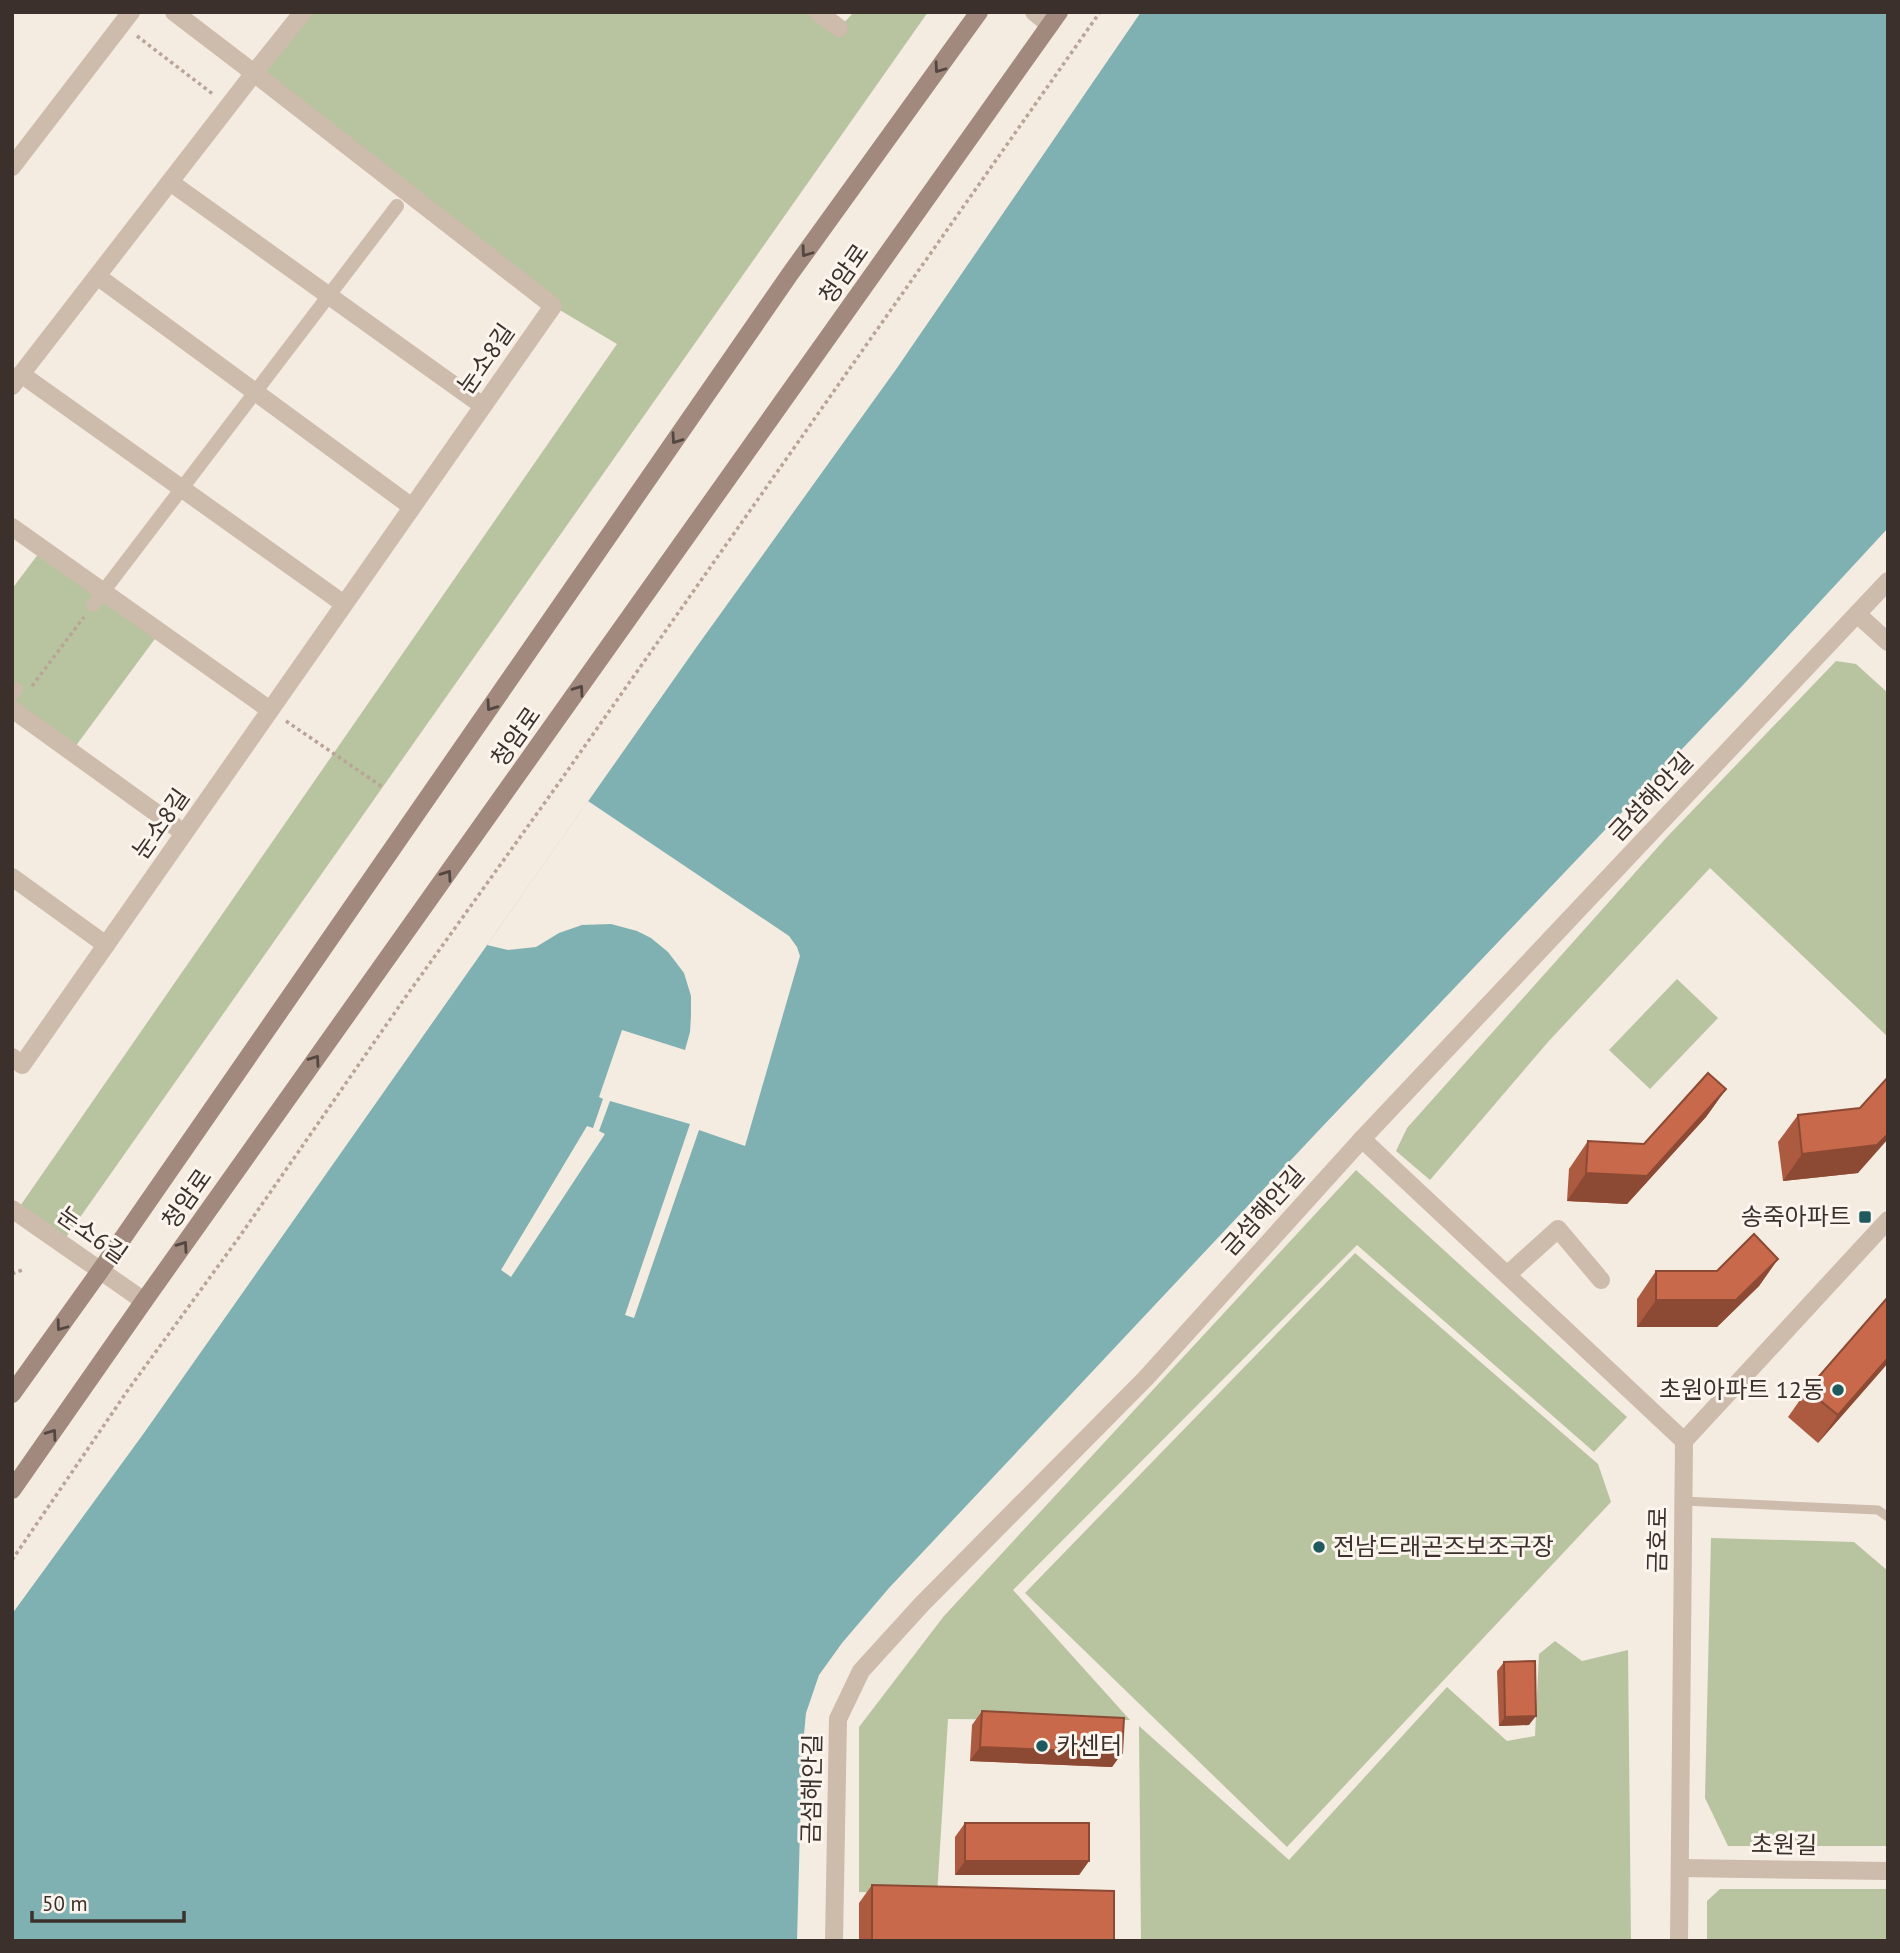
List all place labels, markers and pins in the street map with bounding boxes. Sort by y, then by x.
place label: 송죽아파트 [1741,1201,1851,1232]
marker: 송죽아파트 [1857,1209,1873,1225]
place label: 초원아파트 12동 [1659,1374,1824,1405]
marker: 초원아파트 12동 [1830,1382,1846,1398]
place label: 전남드래곤즈보조구장 [1333,1531,1554,1562]
marker: 전남드래곤즈보조구장 [1311,1539,1327,1555]
place label: 카센터 [1056,1730,1122,1761]
marker: 카센터 [1034,1738,1050,1754]

